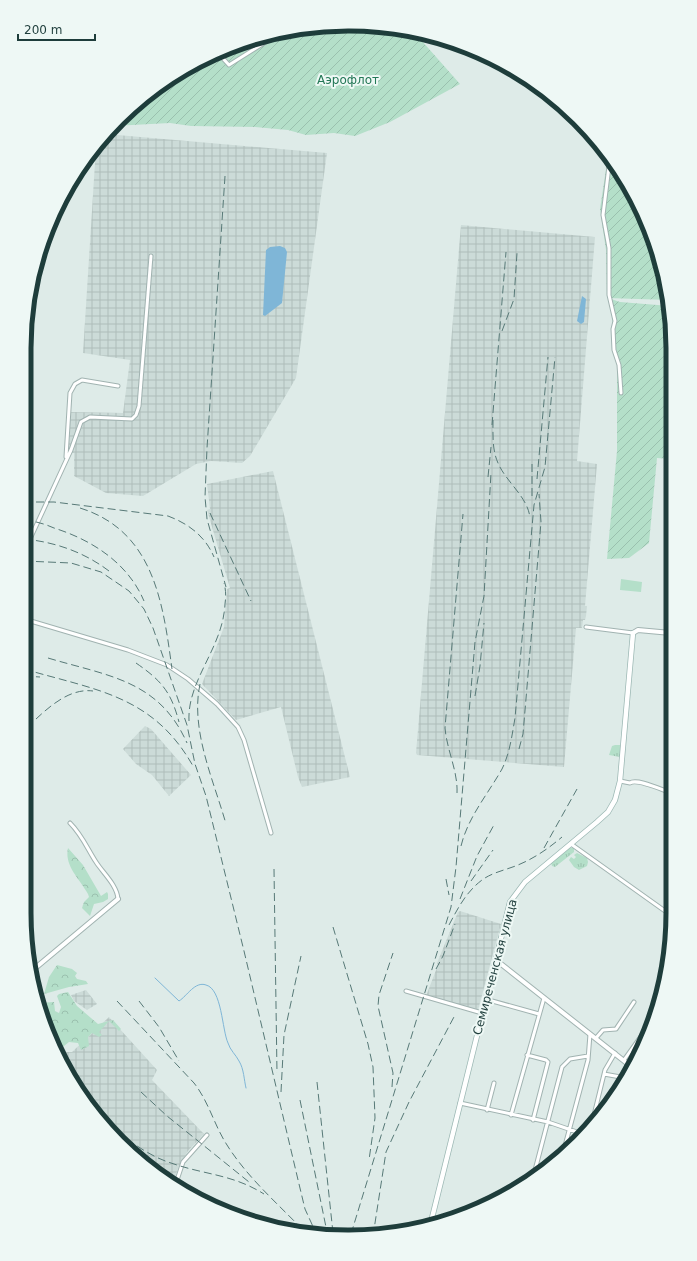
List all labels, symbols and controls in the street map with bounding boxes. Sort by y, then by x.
scale bar [18,16,95,42]
text: 200 m [24,23,62,37]
park label: Аэрофлот [317,73,379,87]
street label: Семиреченская улица [470,897,520,1037]

